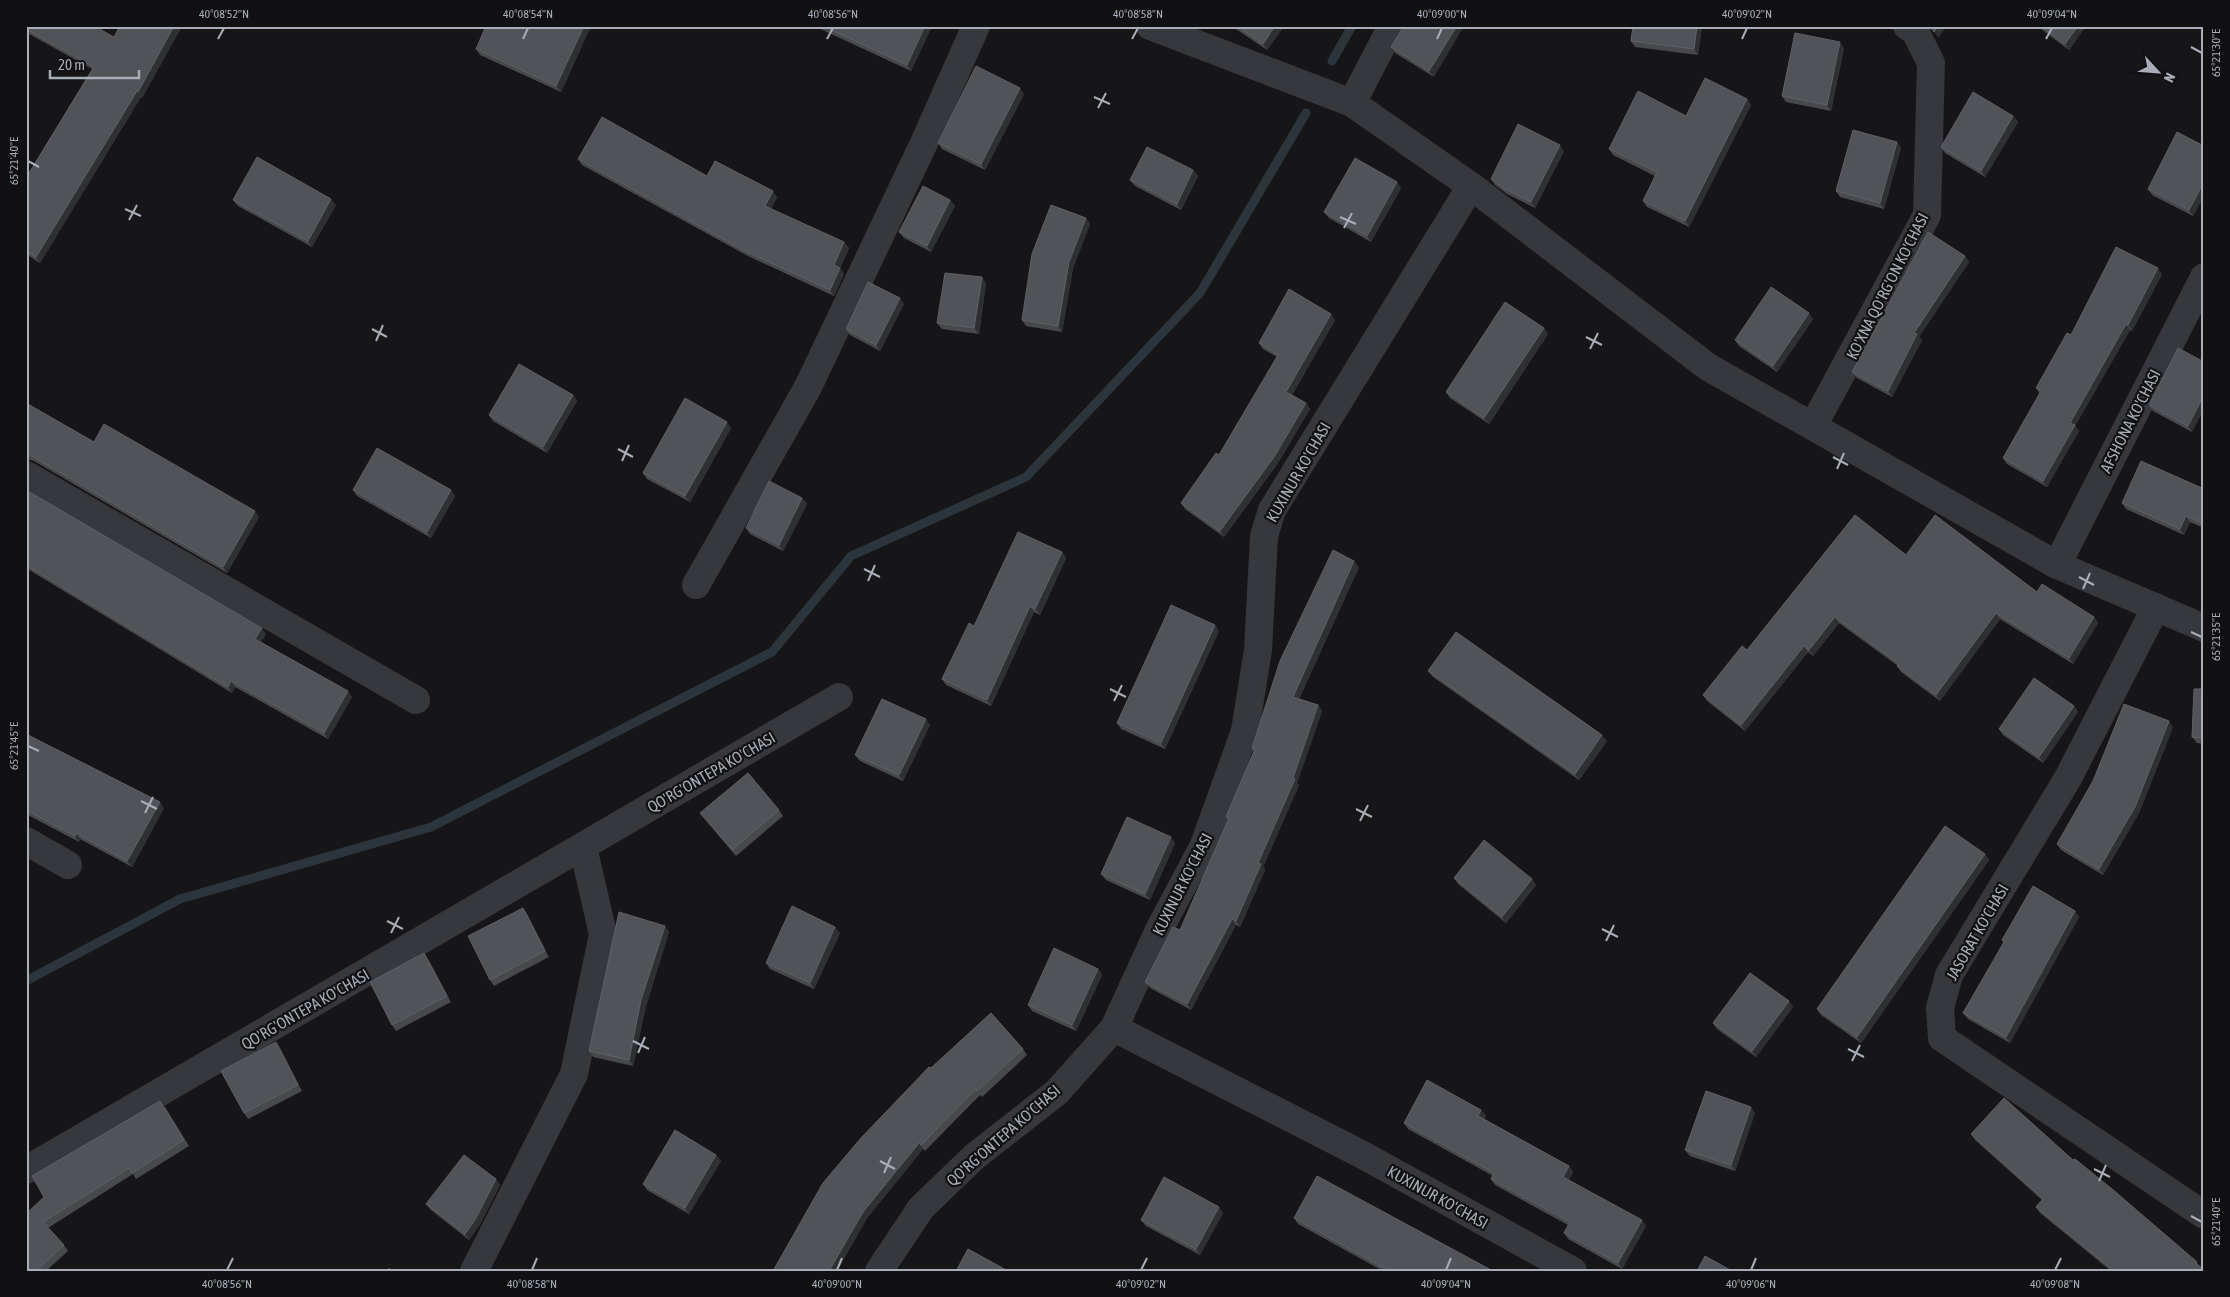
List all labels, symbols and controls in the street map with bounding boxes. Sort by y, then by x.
text: 40°08'52"N [199,7,249,21]
text: 40°08'54"N [503,7,553,21]
text: 40°08'56"N [808,7,858,21]
text: 40°08'58"N [1113,7,1163,21]
text: 40°09'00"N [1417,7,1467,21]
text: 40°09'02"N [1722,7,1772,21]
text: 40°09'04"N [2027,7,2077,21]
text: 65°21'30"E [2209,29,2223,77]
scale bar [50,48,139,80]
north arrow [2132,48,2182,98]
text: 20 m [58,56,85,73]
text: N [2161,70,2179,85]
text: 65°21'40"E [7,137,21,185]
street label: KO'XNA QO'RG'ON KO'CHASI [1842,210,1932,362]
street label: AFSHONA KO'CHASI [2096,366,2164,476]
street label: KUXINUR KO'CHASI [1262,419,1334,525]
text: 65°21'35"E [2209,613,2223,661]
text: 65°21'45"E [7,722,21,770]
street label: QO'RG'ONTEPA KO'CHASI [644,728,778,816]
street label: KUXINUR KO'CHASI [1149,830,1215,938]
street label: JASORAT KO'CHASI [1942,881,2012,983]
street label: QO'RG'ONTEPA KO'CHASI [238,965,372,1053]
street label: QO'RG'ONTEPA KO'CHASI [943,1081,1063,1189]
street label: KUXINUR KO'CHASI [1385,1162,1491,1232]
text: 65°21'40"E [2209,1198,2223,1246]
text: 40°08'56"N [202,1277,252,1291]
text: 40°08'58"N [507,1277,557,1291]
text: 40°09'00"N [812,1277,862,1291]
text: 40°09'02"N [1116,1277,1166,1291]
text: 40°09'04"N [1421,1277,1471,1291]
text: 40°09'06"N [1726,1277,1776,1291]
text: 40°09'08"N [2030,1277,2080,1291]

